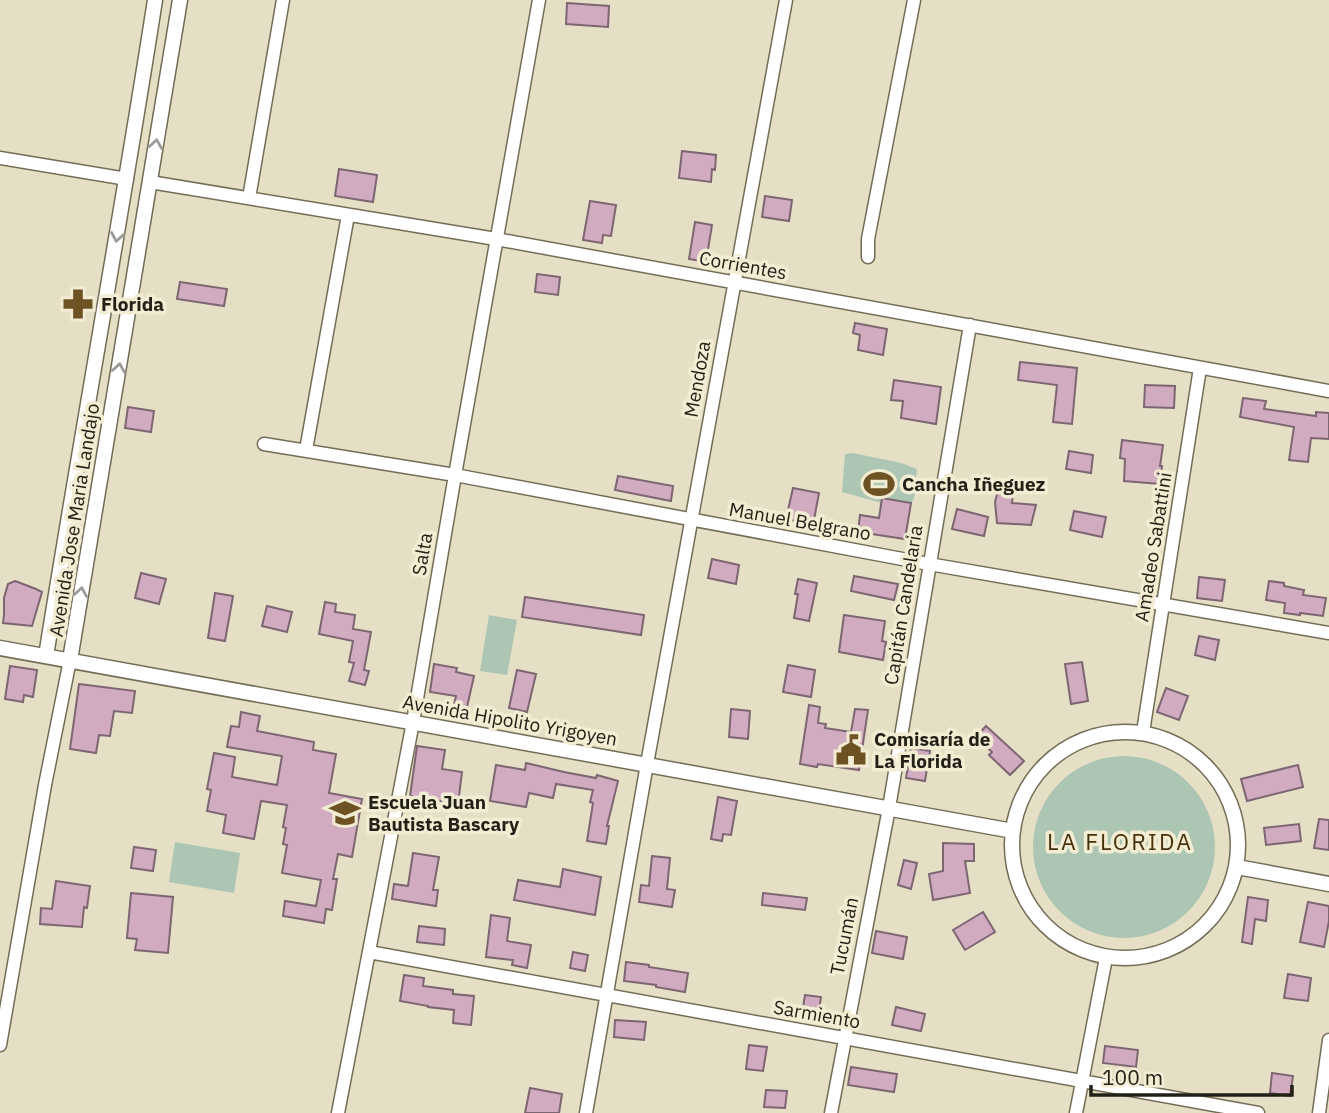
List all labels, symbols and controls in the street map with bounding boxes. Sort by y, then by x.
one-way arrow [148,138,163,150]
one-way arrow [110,231,125,243]
street label: Corrientes [697,245,789,285]
pharmacy icon: Florida [61,287,95,321]
place label: Florida [101,292,164,316]
street label: Mendoza [678,339,716,419]
one-way arrow [111,362,126,374]
street label: Avenida Jose Maria Landajo [44,402,104,638]
sports icon: Cancha Iñeguez [862,467,896,501]
street label: Amadeo Sabattini [1129,470,1177,624]
place label: Cancha Iñeguez [902,472,1045,496]
street label: Manuel Belgrano [727,497,873,545]
street label: Capitán Candelaria [879,524,927,686]
street label: Salta [406,531,438,577]
one-way arrow [73,587,88,598]
street label: Avenida Hipolito Yrigoyen [401,689,619,751]
place label: Comisaría de La Florida [874,727,991,773]
public building icon: Comisaría de La Florida [834,733,868,767]
place label: Escuela Juan Bautista Bascary [368,790,520,836]
school or university icon: Escuela Juan Bautista Bascary [328,796,362,830]
district label: LA FLORIDA [1047,826,1193,856]
street label: Tucumán [825,895,863,977]
street label: Sarmiento [772,995,862,1033]
scale bar [1091,1054,1292,1098]
text: 100 m [1102,1063,1163,1091]

